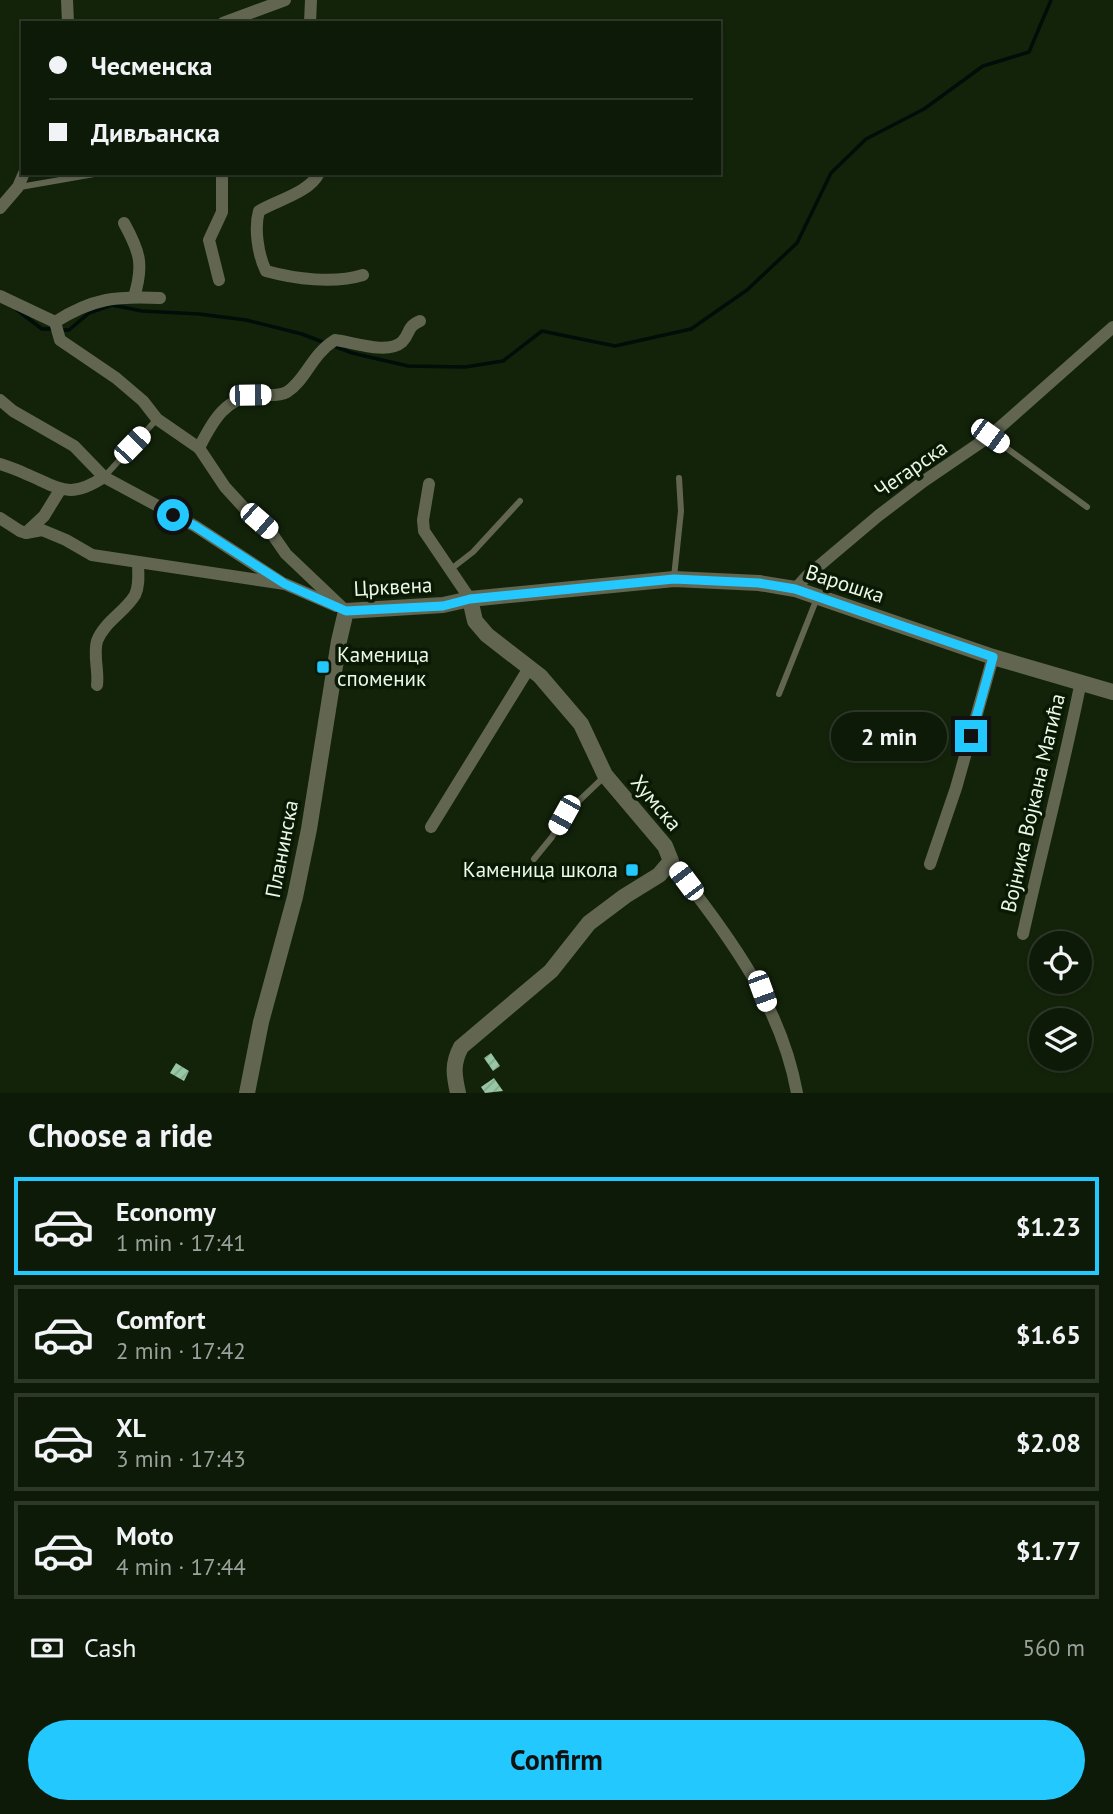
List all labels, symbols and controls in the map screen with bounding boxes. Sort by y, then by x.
text: Чесменска [91,49,212,82]
text: Дивљанска [91,116,220,149]
car [229,384,272,406]
car [967,415,1014,457]
car [110,423,155,467]
street label: Чегарска [869,434,952,503]
route start [157,499,189,531]
car [237,499,282,543]
street label: Варошка [802,558,888,609]
street label: Црквена [353,571,433,602]
place label: Каменица споменик [337,641,429,692]
marker: Каменица споменик [315,659,331,675]
street label: Војника Војкана Матића [994,691,1071,915]
callout: 2 min [831,712,946,760]
route end [955,720,987,752]
text: 2 min [861,722,917,751]
street label: Хумска [625,769,688,836]
car [545,792,584,838]
street label: Планинска [259,798,304,900]
place label: Каменица школа [463,856,618,883]
car [665,858,708,904]
marker: Каменица школа [624,862,640,878]
map controls [1029,931,1092,1071]
button: locate [1029,931,1092,994]
car [745,968,780,1014]
button: layers [1029,1008,1092,1071]
text: Choose a ride [28,1114,213,1156]
icon: car [32,1195,95,1258]
text: Economy [116,1195,216,1228]
text: $1.23 [1016,1210,1081,1243]
text: 1 min · 17:41 [116,1228,246,1257]
icon: car [32,1303,95,1366]
text: Comfort [116,1303,206,1336]
text: $1.65 [1016,1318,1081,1351]
text: 2 min · 17:42 [116,1336,246,1365]
icon: car [32,1411,95,1474]
text: XL [116,1411,146,1444]
text: $2.08 [1016,1426,1081,1459]
text: 3 min · 17:43 [116,1444,246,1473]
icon: car [32,1519,95,1582]
text: Moto [116,1519,174,1552]
text: $1.77 [1016,1534,1081,1567]
text: 4 min · 17:44 [116,1552,246,1581]
icon: cash [28,1629,66,1667]
text: Cash [84,1631,136,1664]
text: 560 m [1023,1633,1085,1662]
button: Confirm [28,1720,1085,1800]

